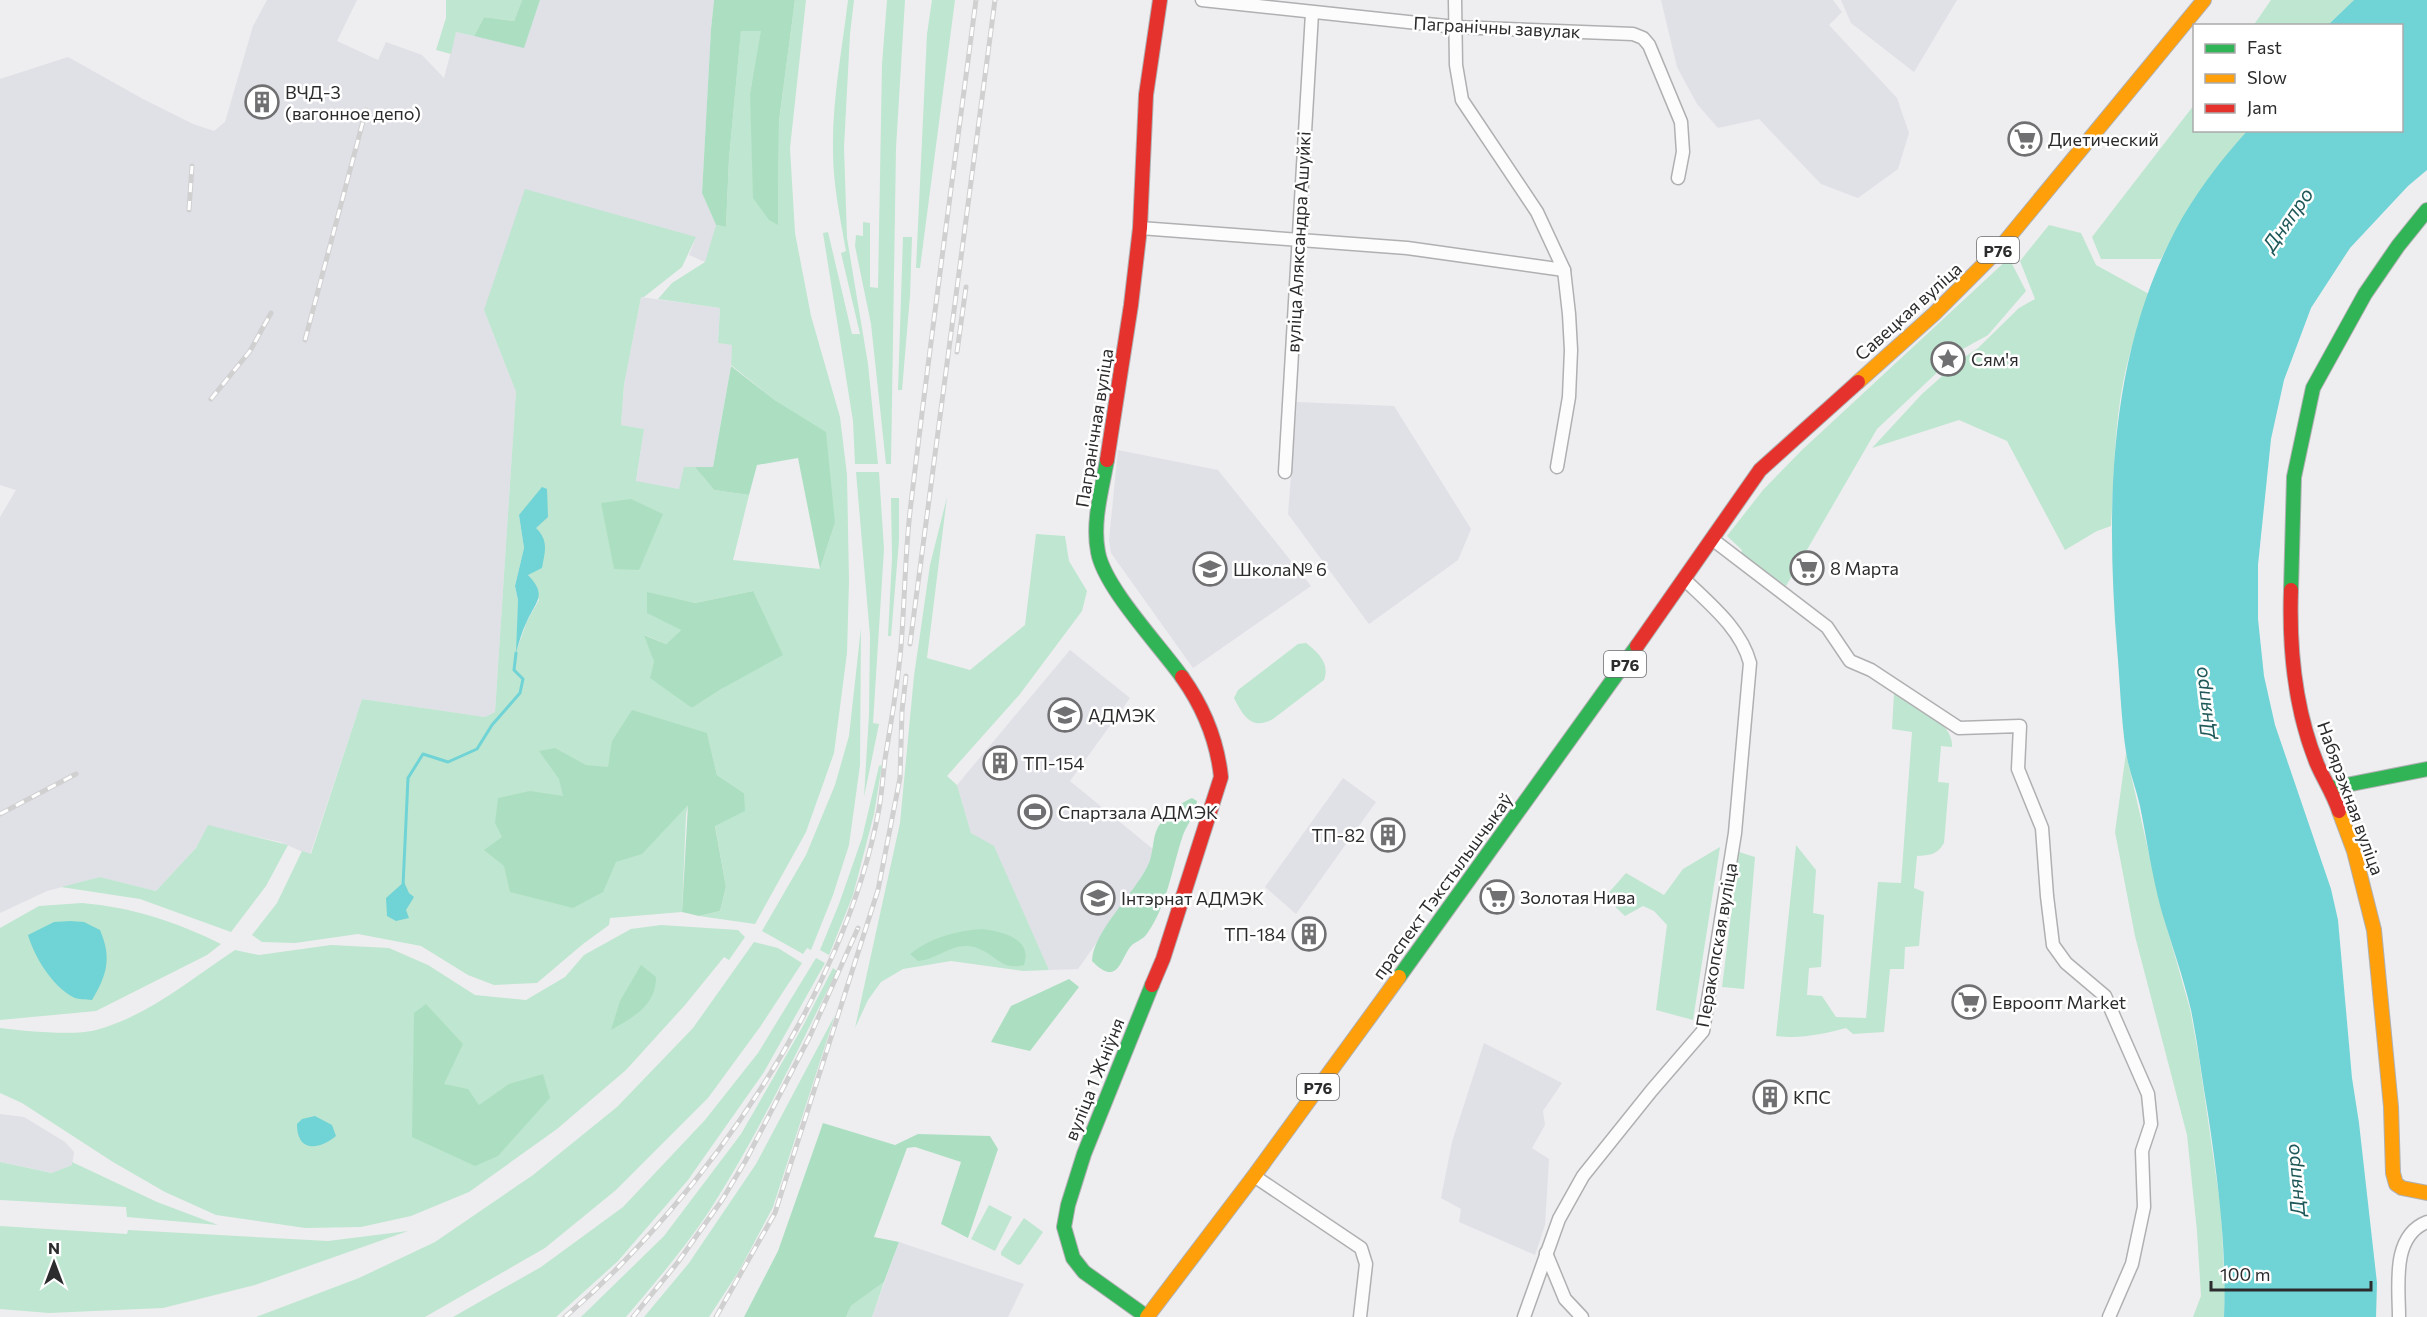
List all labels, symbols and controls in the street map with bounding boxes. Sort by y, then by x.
street label: Пагранічны завулак [1413,12,1581,42]
legend [2193,24,2403,132]
text: Fast [2247,36,2282,58]
text: Slow [2247,66,2287,88]
place label: ВЧД-3 (вагонное депо) [285,81,421,124]
building icon: ВЧД-3 (вагонное депо) [244,84,280,120]
text: Jam [2247,96,2277,118]
supermarket icon: Диетический [2007,121,2043,157]
place label: Диетический [2048,128,2159,150]
street label: вуліца Аляксандра Ашуйкі [1281,131,1315,353]
water label: Дняпро [2255,182,2318,257]
road number: Р76 [1977,237,2019,263]
street label: Савецкая вуліца [1850,257,1966,365]
place icon: Сям'я [1930,341,1966,377]
street label: Пагранічная вуліца [1071,347,1117,509]
place label: Сям'я [1971,348,2019,370]
supermarket icon: 8 Марта [1789,550,1825,586]
school or university icon: Школа№ 6 [1192,551,1228,587]
place label: 8 Марта [1830,557,1899,579]
place label: Школа№ 6 [1233,558,1327,580]
road number: Р76 [1604,651,1646,677]
water label: Дняпро [2187,665,2220,742]
school or university icon: АДМЭК [1047,697,1083,733]
place label: АДМЭК [1088,704,1156,726]
street label: Набярэжная вуліца [2313,718,2389,878]
building icon: ТП-154 [982,745,1018,781]
place label: ТП-154 [1023,752,1085,774]
street label: праспект Тэкстыльшчыкаў [1367,789,1517,983]
sports icon: Спартзала АДМЭК [1017,794,1053,830]
place label: Спартзала АДМЭК [1058,801,1218,823]
building icon: ТП-82 [1370,817,1406,853]
place label: ТП-82 [1312,824,1365,846]
street label: Перакопская вуліца [1691,861,1741,1029]
supermarket icon: Золотая Нива [1479,879,1515,915]
school or university icon: Інтэрнат АДМЭК [1080,880,1116,916]
place label: Золотая Нива [1520,886,1635,908]
place label: Інтэрнат АДМЭК [1121,887,1264,909]
building icon: ТП-184 [1291,916,1327,952]
place label: ТП-184 [1224,923,1286,945]
supermarket icon: Евроопт Market [1951,984,1987,1020]
place label: Евроопт Market [1992,991,2126,1013]
street label: вуліца 1 Жніўня [1059,1015,1129,1143]
road number: Р76 [1297,1074,1339,1100]
building icon: КПС [1752,1079,1788,1115]
place label: КПС [1793,1086,1831,1108]
water label: Дняпро [2279,1143,2309,1219]
north arrow [24,1233,84,1293]
text: N [48,1238,60,1257]
scale bar [2211,1254,2372,1292]
text: 100 m [2220,1263,2270,1285]

